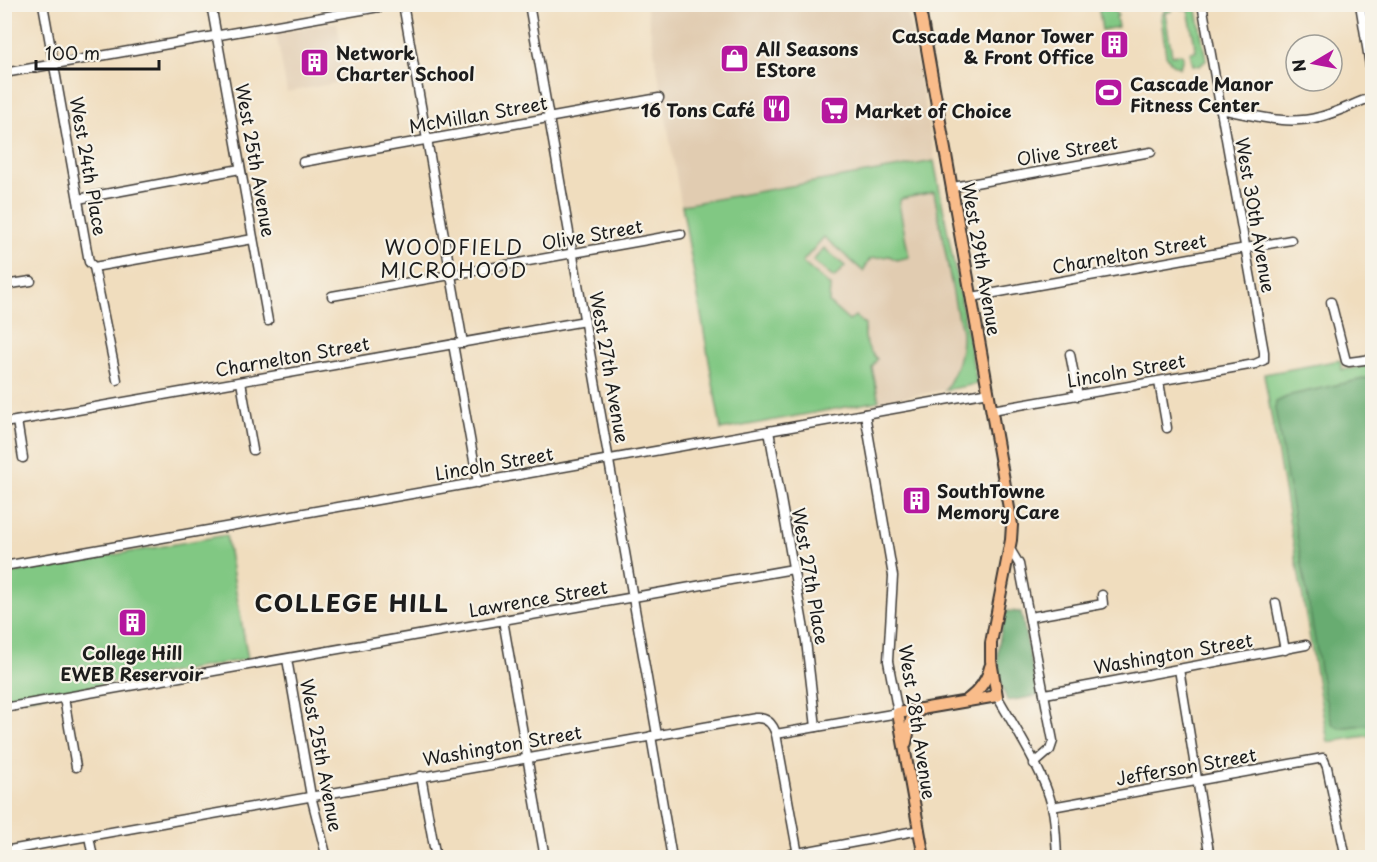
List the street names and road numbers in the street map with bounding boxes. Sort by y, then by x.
street label: West 25th Avenue [229,81,283,239]
street label: McMillan Street [407,89,549,139]
street label: West 24th Place [63,94,115,238]
street label: Olive Street [1014,128,1120,172]
street label: West 30th Avenue [1229,135,1283,295]
street label: West 29th Avenue [955,180,1009,338]
street label: Olive Street [539,212,645,256]
street label: Charnelton Street [1050,226,1208,280]
street label: West 27th Avenue [583,289,637,445]
street label: Charnelton Street [213,329,371,383]
street label: Lincoln Street [1065,346,1187,394]
street label: Lincoln Street [433,439,555,487]
street label: West 27th Place [786,505,836,647]
street label: Lawrence Street [466,572,610,624]
street label: Washington Street [1091,626,1255,680]
street label: West 28th Avenue [892,643,944,801]
street label: West 25th Avenue [294,676,350,834]
street label: Washington Street [420,718,584,772]
street label: Jefferson Street [1114,740,1258,792]

